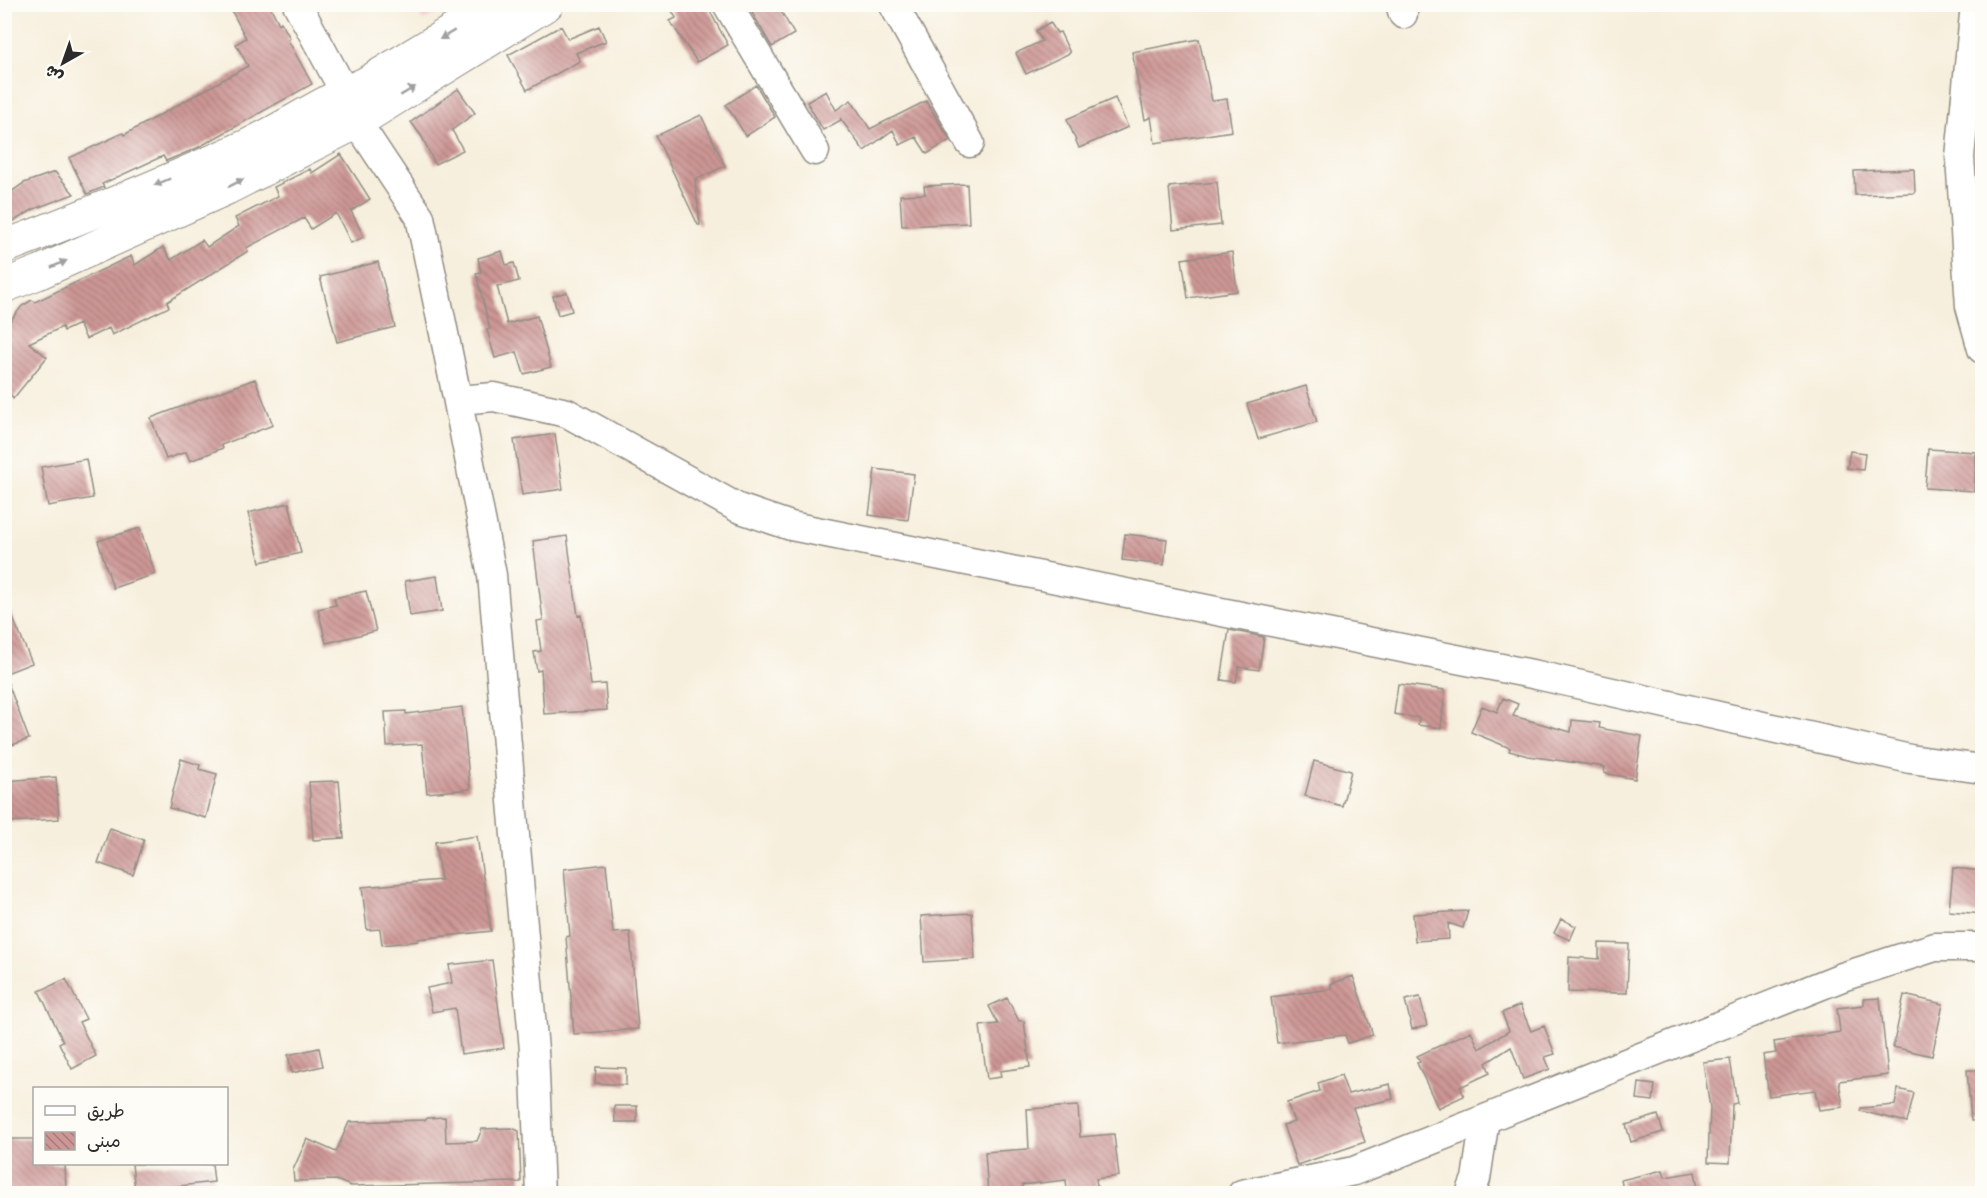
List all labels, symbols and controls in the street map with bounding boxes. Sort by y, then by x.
one-way arrow [439,29,455,40]
north arrow [33,33,93,93]
text: ش [40,60,67,88]
one-way arrow [400,85,416,96]
one-way arrow [153,177,171,187]
one-way arrow [228,179,245,188]
one-way arrow [50,259,67,268]
legend [33,1087,228,1165]
text: طريق [87,1099,125,1123]
text: مبنى [87,1129,121,1153]

